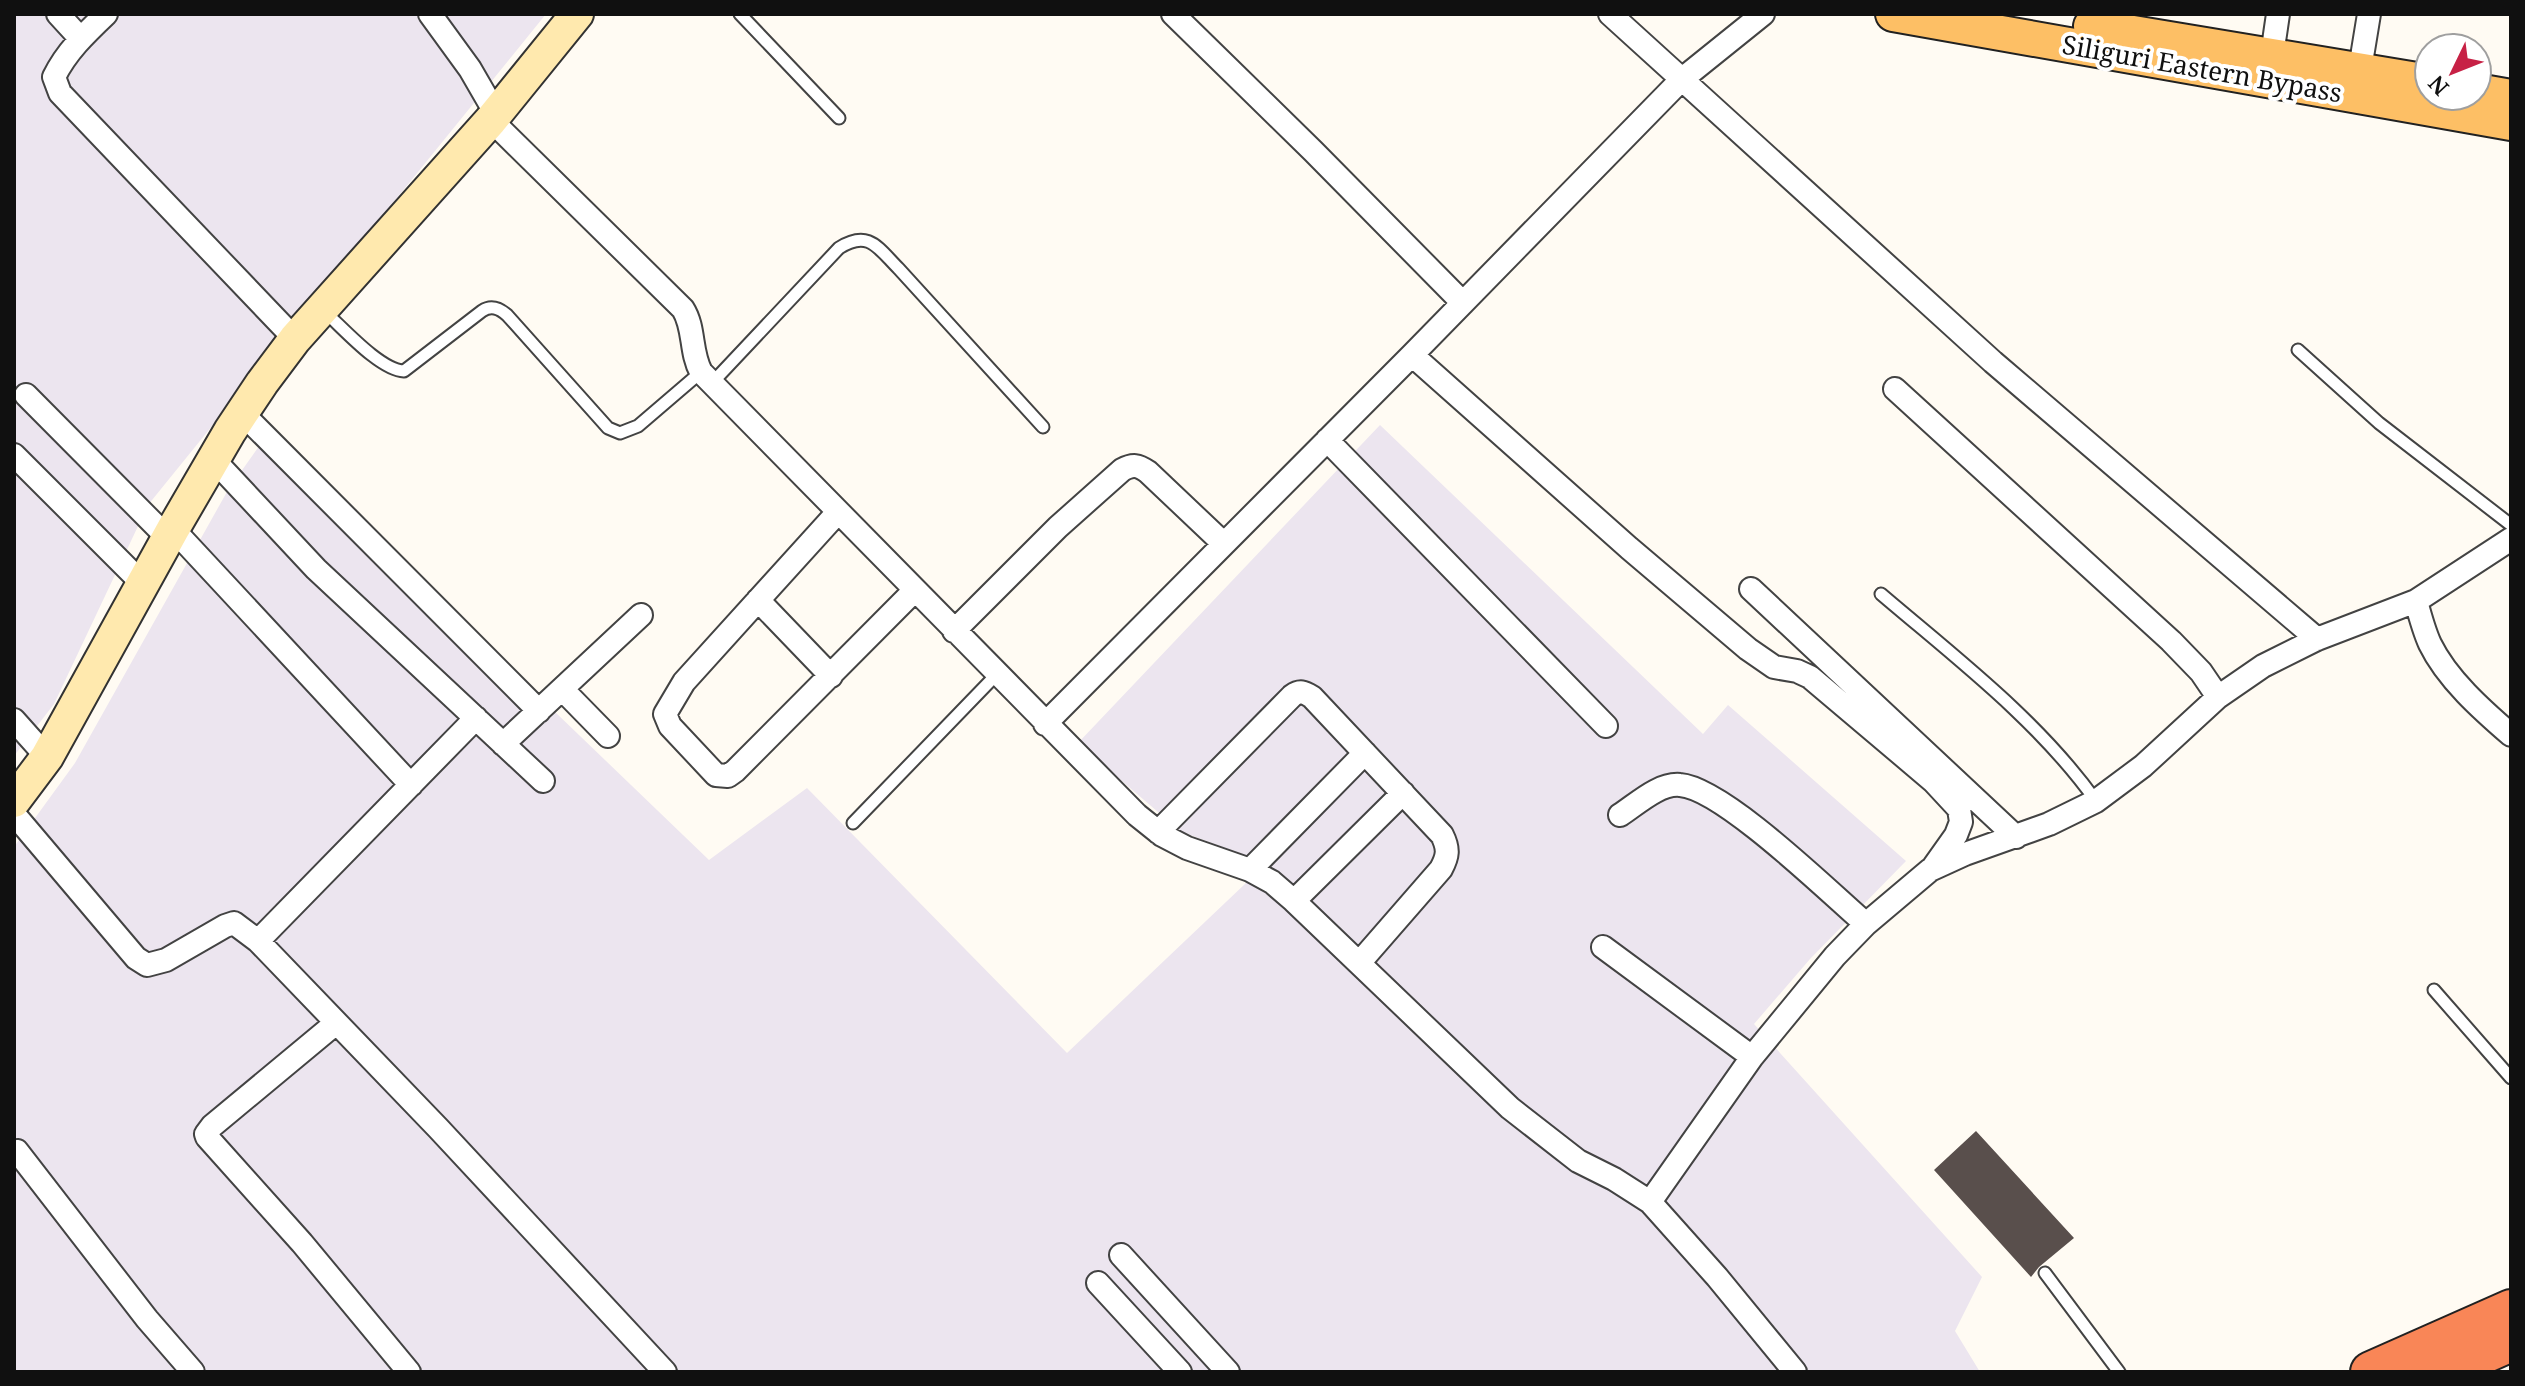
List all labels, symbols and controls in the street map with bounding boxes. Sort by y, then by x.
street label: Siliguri Eastern Bypass [2060,26,2345,110]
north arrow [2413,32,2493,112]
text: N [2421,70,2455,103]

